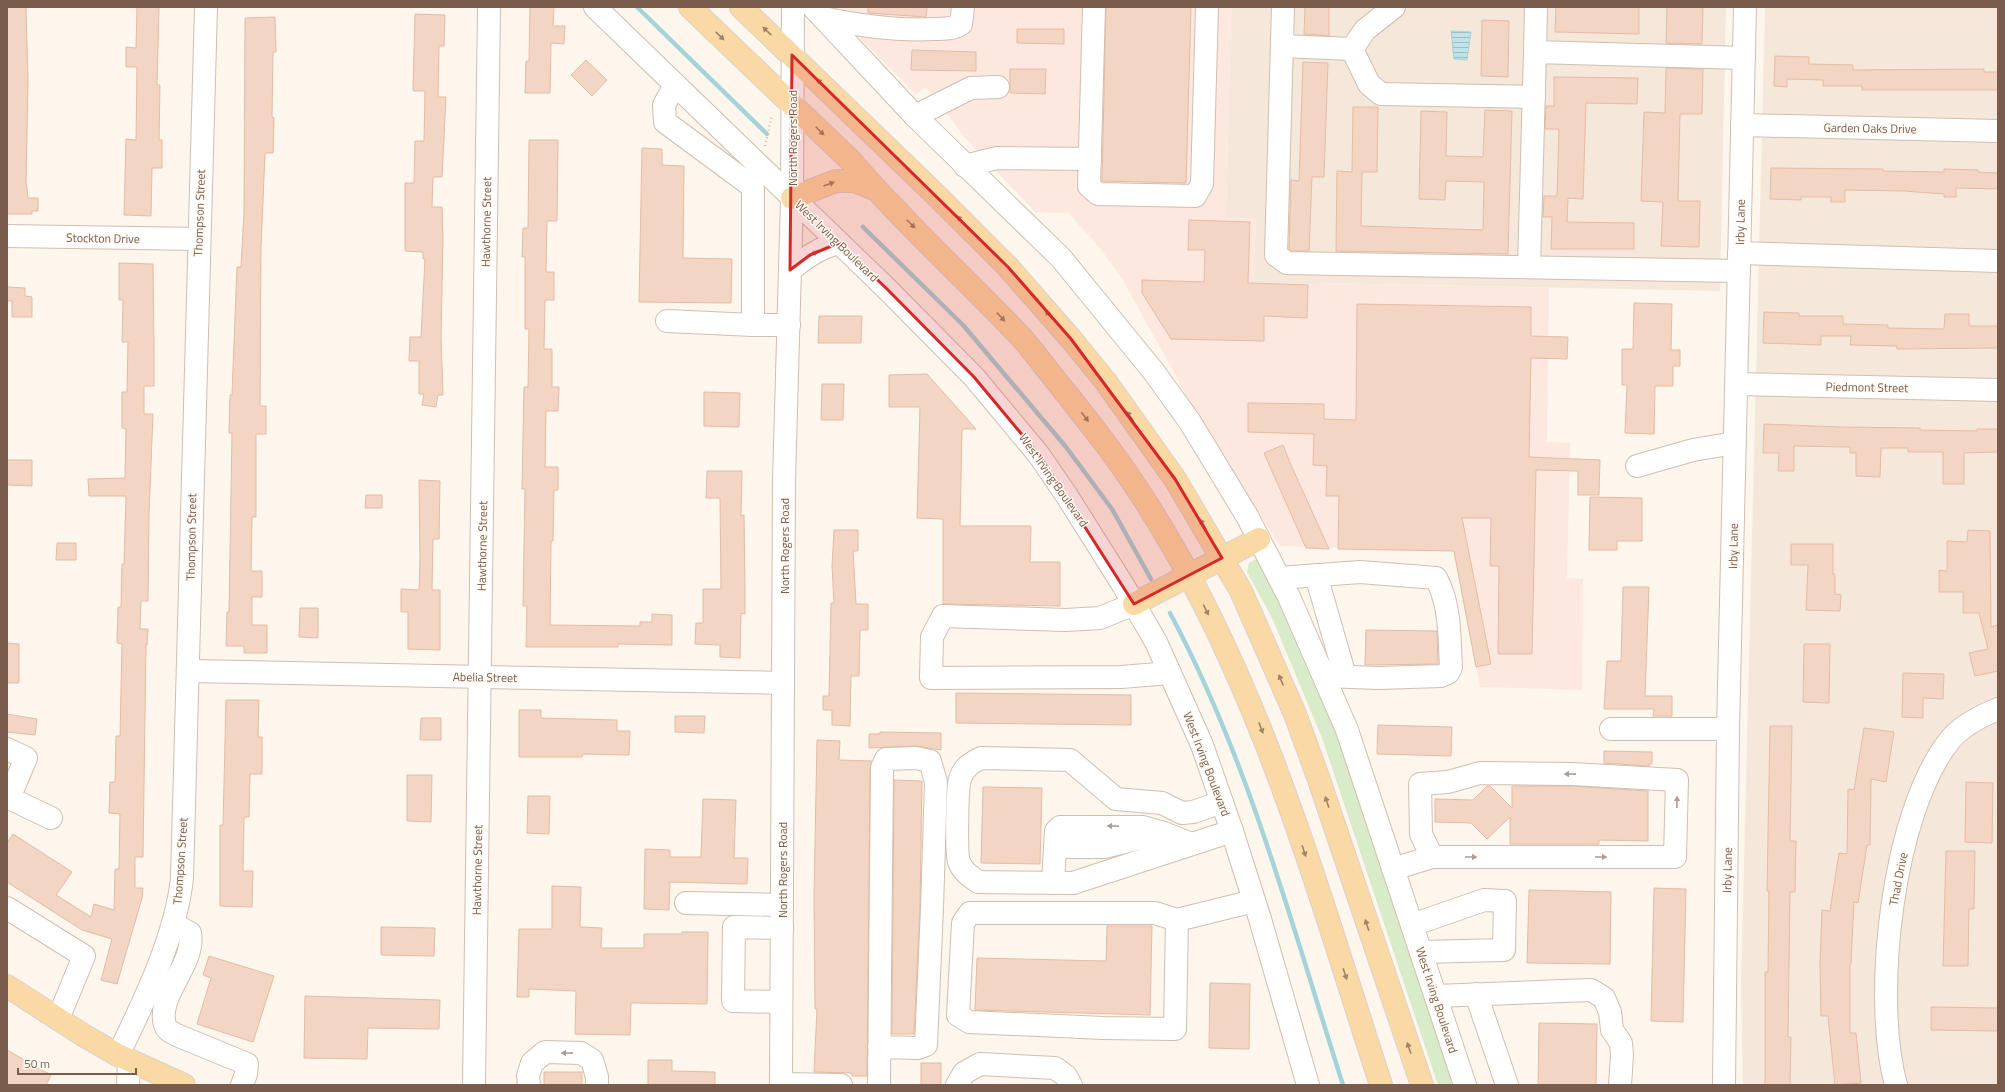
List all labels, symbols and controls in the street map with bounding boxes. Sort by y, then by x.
one-way arrow [762,26,772,36]
one-way arrow [715,31,725,41]
one-way arrow [816,79,826,88]
street label: North Rogers Road [783,90,802,186]
street label: Garden Oaks Drive [1823,118,1917,138]
one-way arrow [815,126,825,136]
street label: Thompson Street [188,168,210,257]
street label: Hawthorne Street [476,176,496,267]
one-way arrow [823,180,835,186]
street label: West Irving Boulevard [791,196,883,286]
street label: Irby Lane [1730,199,1750,245]
one-way arrow [956,215,966,225]
one-way arrow [906,219,916,229]
street label: Stockton Drive [66,228,140,248]
one-way arrow [807,250,819,257]
one-way arrow [1045,309,1054,320]
one-way arrow [997,312,1006,322]
street label: Piedmont Street [1825,377,1909,397]
one-way arrow [1126,411,1134,422]
one-way arrow [1080,412,1089,423]
street label: West Irving Boulevard [1015,429,1093,531]
street label: Thompson Street [181,492,201,581]
street label: North Rogers Road [775,498,794,594]
street label: Hawthorne Street [472,500,492,591]
one-way arrow [1199,518,1206,530]
street label: Irby Lane [1723,523,1743,569]
one-way arrow [1203,605,1209,616]
street label: Abelia Street [453,667,518,687]
one-way arrow [1277,674,1284,686]
street label: West Irving Boulevard [1178,709,1236,819]
one-way arrow [1259,723,1265,735]
one-way arrow [1563,771,1576,777]
one-way arrow [1323,795,1329,807]
one-way arrow [1674,795,1680,808]
street label: Thompson Street [167,816,193,905]
street label: North Rogers Road [773,822,792,918]
one-way arrow [1106,823,1119,829]
street label: Hawthorne Street [467,824,487,915]
one-way arrow [1302,845,1308,857]
street label: Irby Lane [1717,847,1737,893]
street label: Thad Drive [1884,851,1912,907]
one-way arrow [1465,854,1478,860]
one-way arrow [1595,854,1608,860]
one-way arrow [1364,919,1370,931]
street label: West Irving Boulevard [1411,945,1463,1055]
one-way arrow [1342,969,1348,981]
one-way arrow [1406,1042,1412,1054]
scale bar [18,1050,136,1076]
one-way arrow [560,1050,573,1056]
text: 50 m [24,1054,50,1073]

